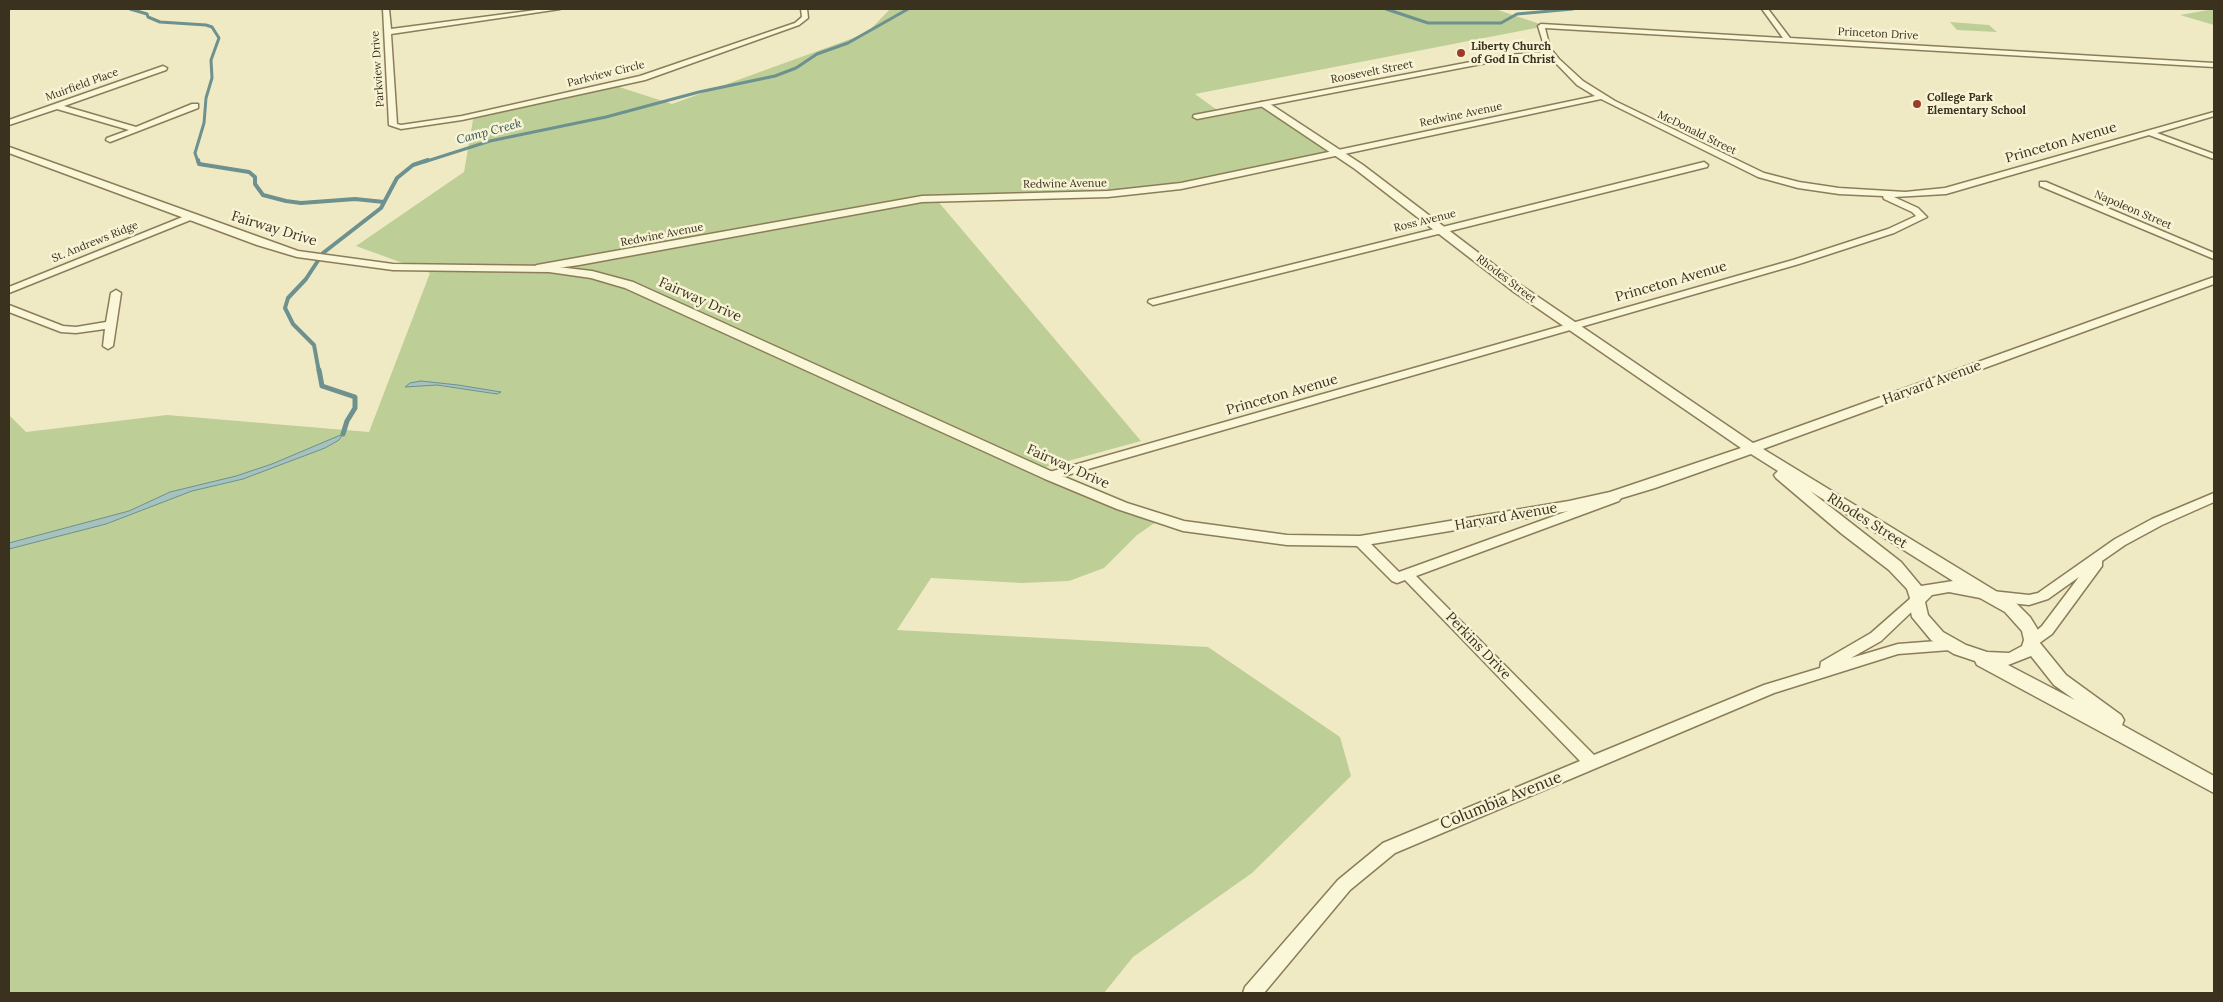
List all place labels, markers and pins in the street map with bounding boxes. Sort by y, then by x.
place label: Liberty Church of God In Christ [1471,40,1555,66]
marker: Liberty Church of God In Christ [1455,47,1467,59]
place label: College Park Elementary School [1927,91,2026,117]
marker: College Park Elementary School [1911,98,1923,110]

